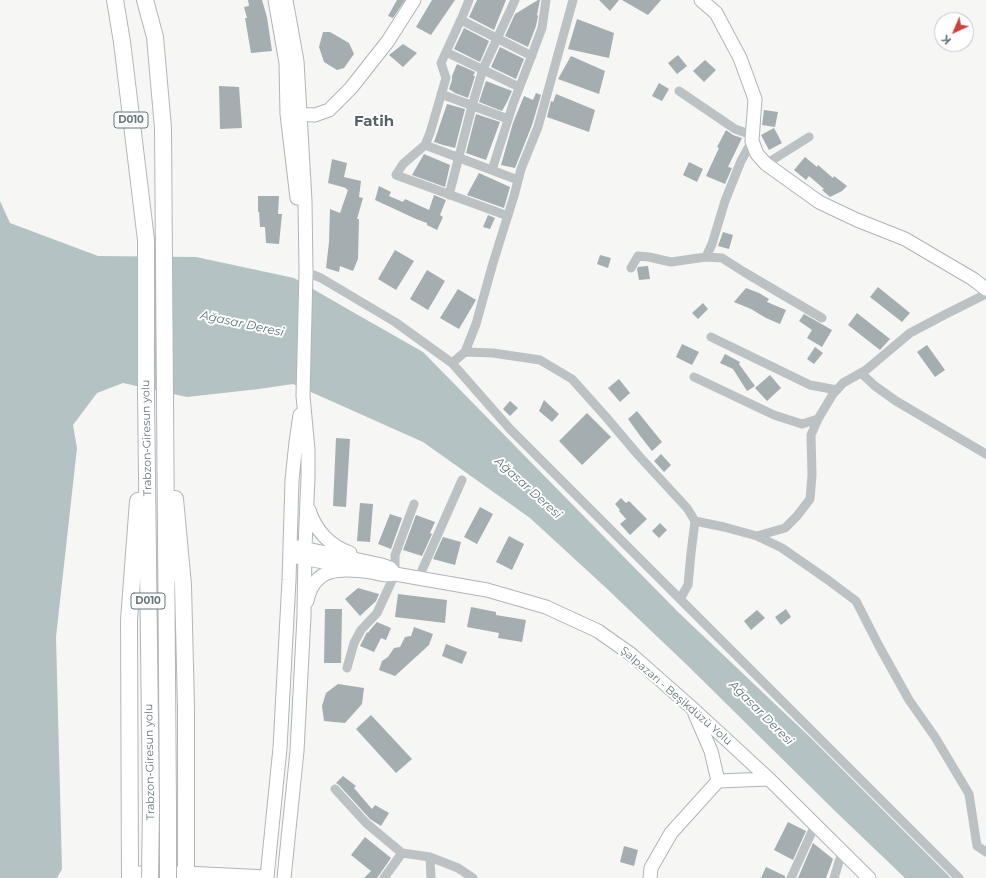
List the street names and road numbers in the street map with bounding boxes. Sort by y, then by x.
road number: D010 [114,112,148,128]
street label: Trabzon-Giresun yolu [139,380,155,496]
road number: D010 [131,593,165,609]
street label: Şalpazarı - Beşikdüzü Yolu [618,644,734,748]
street label: Trabzon-Giresun yolu [142,704,158,820]

